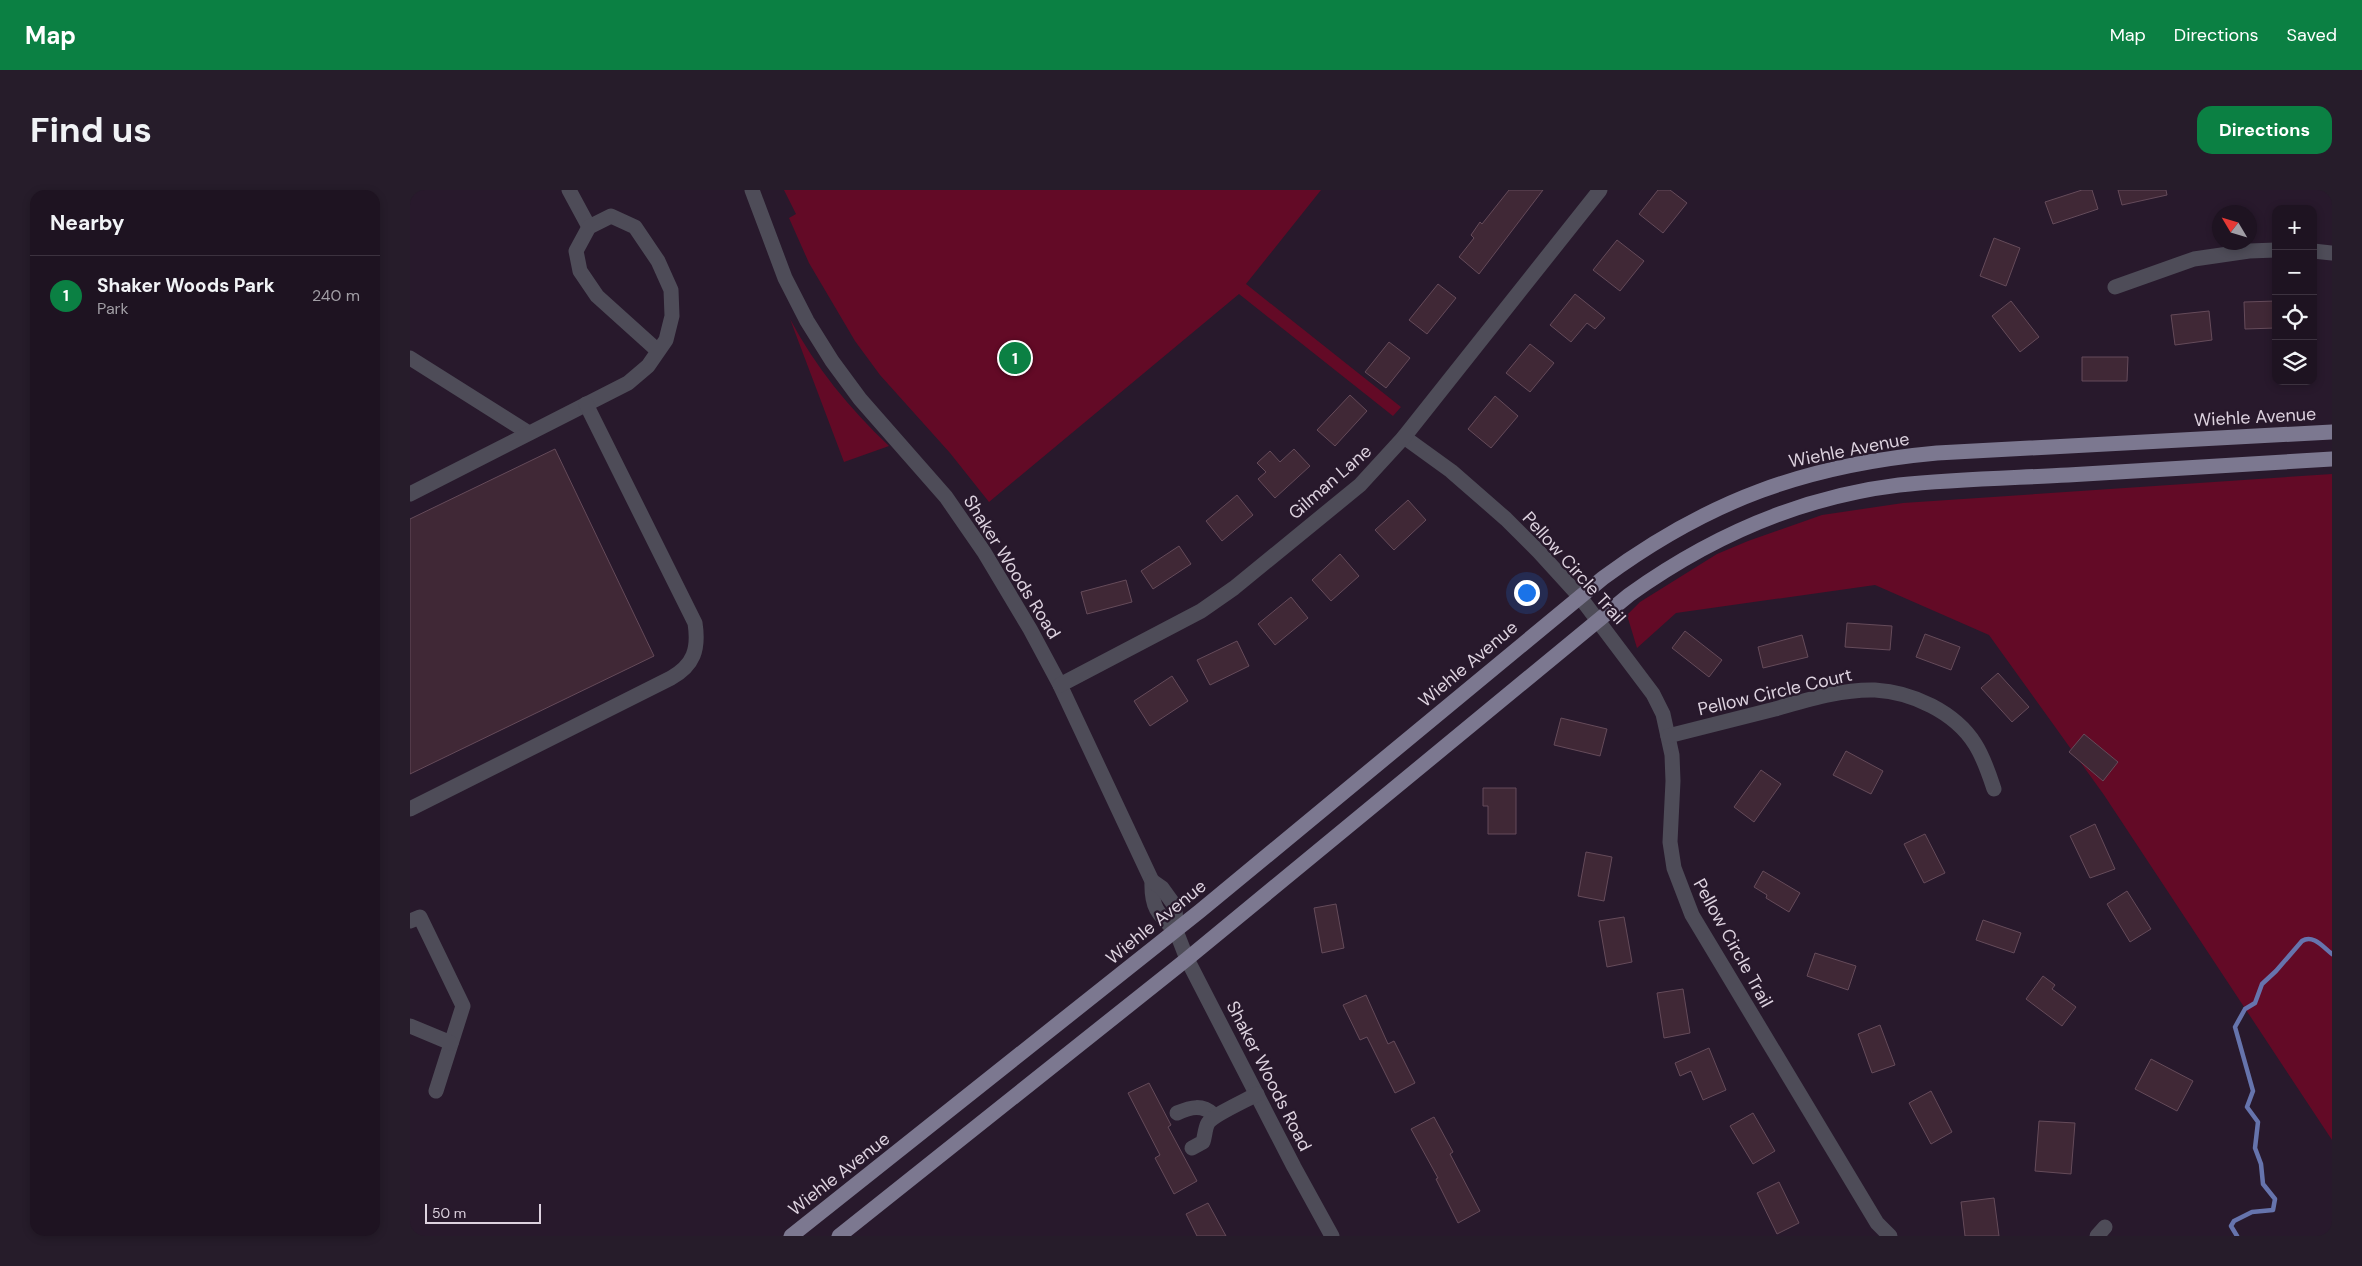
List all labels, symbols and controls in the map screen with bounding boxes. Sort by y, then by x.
text: Map [25,20,76,51]
text: Map [2110,23,2146,47]
text: Directions [2174,23,2259,47]
text: Saved [2287,23,2337,47]
button: Directions [2197,106,2332,154]
text: Find us [30,107,152,153]
north arrow [2212,205,2257,250]
map controls [2272,205,2317,385]
button: + [2272,205,2317,250]
text: Nearby [50,209,124,237]
button: − [2272,250,2317,295]
text: Shaker Woods Park [97,273,275,298]
text: 1 [63,285,69,306]
text: 240 m [312,285,360,306]
button: locate [2272,295,2317,340]
text: Park [97,298,129,319]
pin: 1 [999,339,1031,377]
button: layers [2272,340,2317,385]
street label: Wiehle Avenue [2193,402,2317,432]
street label: Wiehle Avenue [1787,427,1911,473]
street label: Gilman Lane [1283,439,1377,525]
street label: Shaker Woods Road [958,490,1066,644]
street label: Pellow Circle Trail [1517,507,1631,629]
your location [1514,580,1540,606]
street label: Wiehle Avenue [1413,615,1523,713]
street label: Pellow Circle Court [1696,663,1854,721]
street label: Wiehle Avenue [1101,874,1211,970]
street label: Pellow Circle Trail [1688,874,1778,1012]
street label: Shaker Woods Road [1221,997,1317,1155]
street label: Wiehle Avenue [783,1127,895,1221]
scale bar [425,1201,541,1224]
text: 50 m [432,1204,466,1222]

